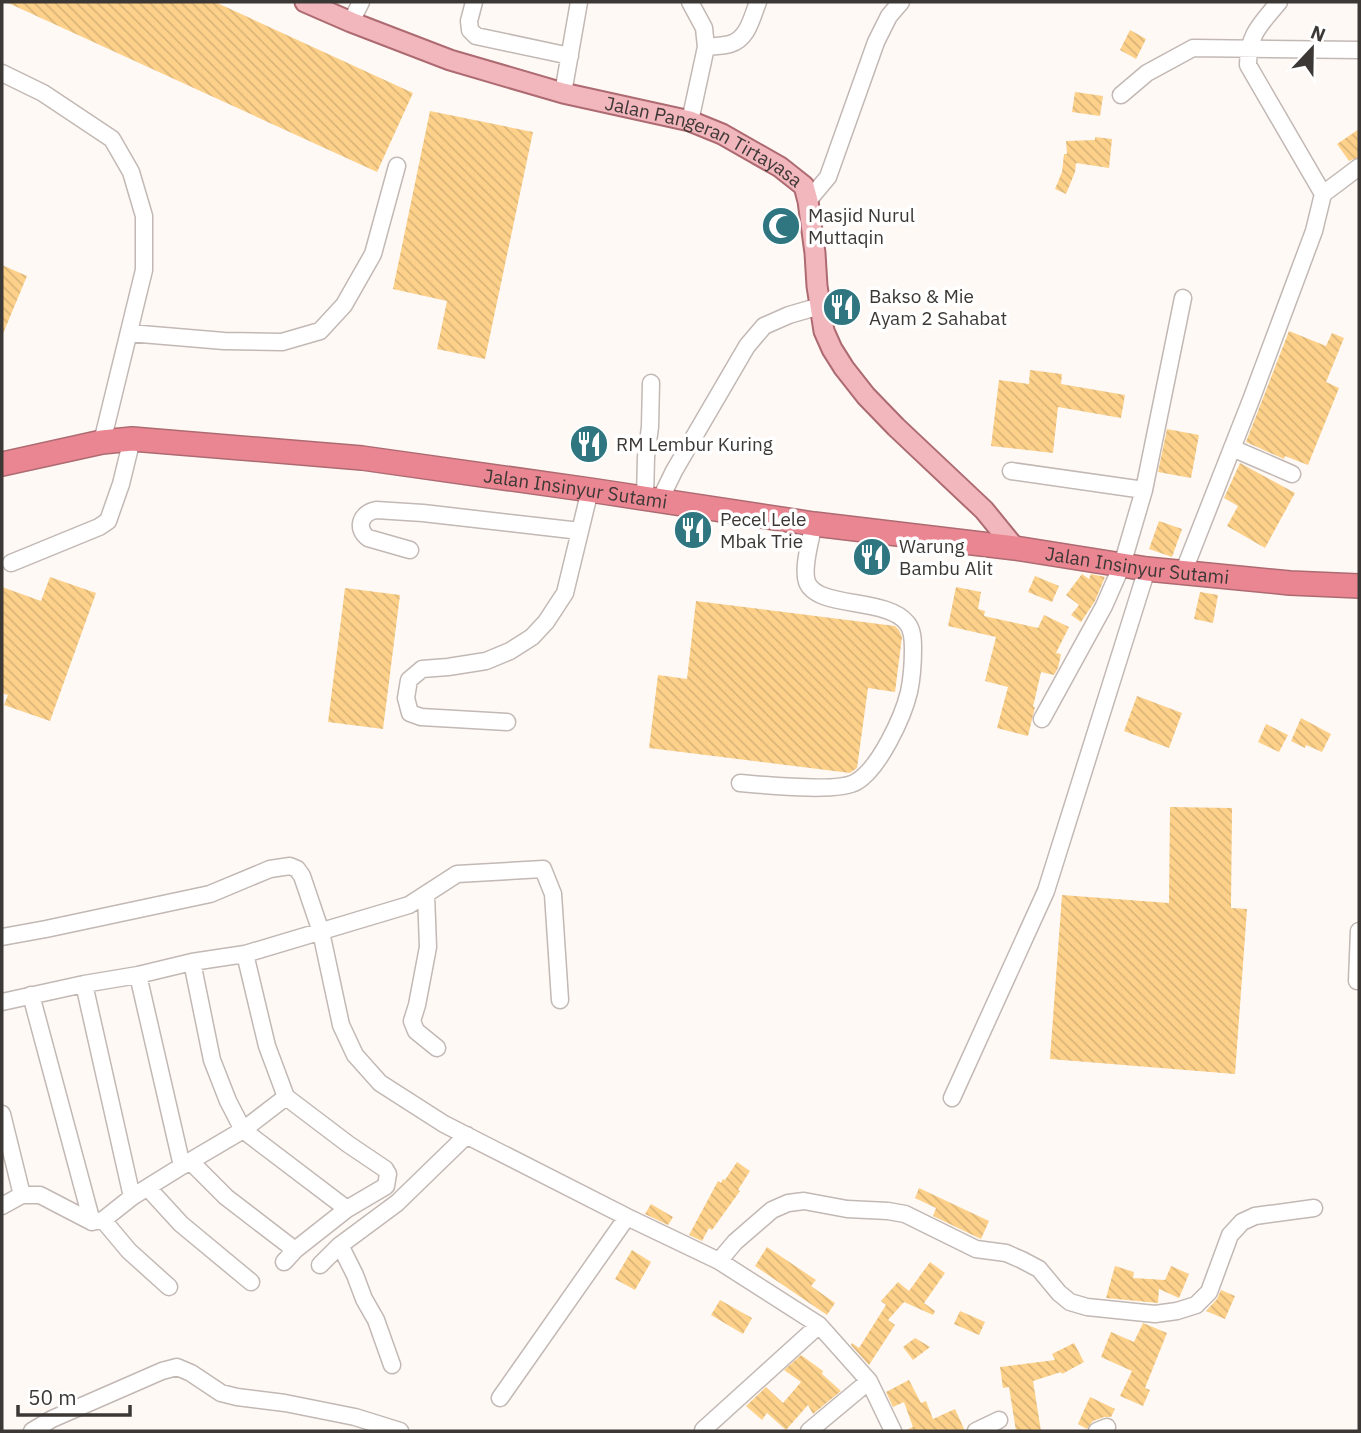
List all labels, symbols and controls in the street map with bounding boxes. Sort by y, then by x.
north arrow [1277,14,1347,84]
text: N [1307,20,1329,47]
street label: Jalan Pangeran Tirtayasa [603,91,808,192]
place label: Masjid Nurul Muttaqin [808,203,915,249]
mosque icon: Masjid Nurul Muttaqin [760,205,802,247]
place label: Bakso & Mie Ayam 2 Sahabat [869,284,1007,330]
restaurant icon: Bakso & Mie Ayam 2 Sahabat [821,286,863,328]
restaurant icon: RM Lembur Kuring [568,423,610,465]
place label: RM Lembur Kuring [616,432,773,456]
street label: Jalan Insinyur Sutami [482,463,669,514]
place label: Pecel Lele Mbak Trie [720,507,806,553]
restaurant icon: Pecel Lele Mbak Trie [672,509,714,551]
place label: Warung Bambu Alit [899,534,993,580]
restaurant icon: Warung Bambu Alit [851,536,893,578]
street label: Jalan Insinyur Sutami [1044,541,1230,589]
scale bar [18,1374,130,1418]
text: 50 m [28,1383,77,1411]

